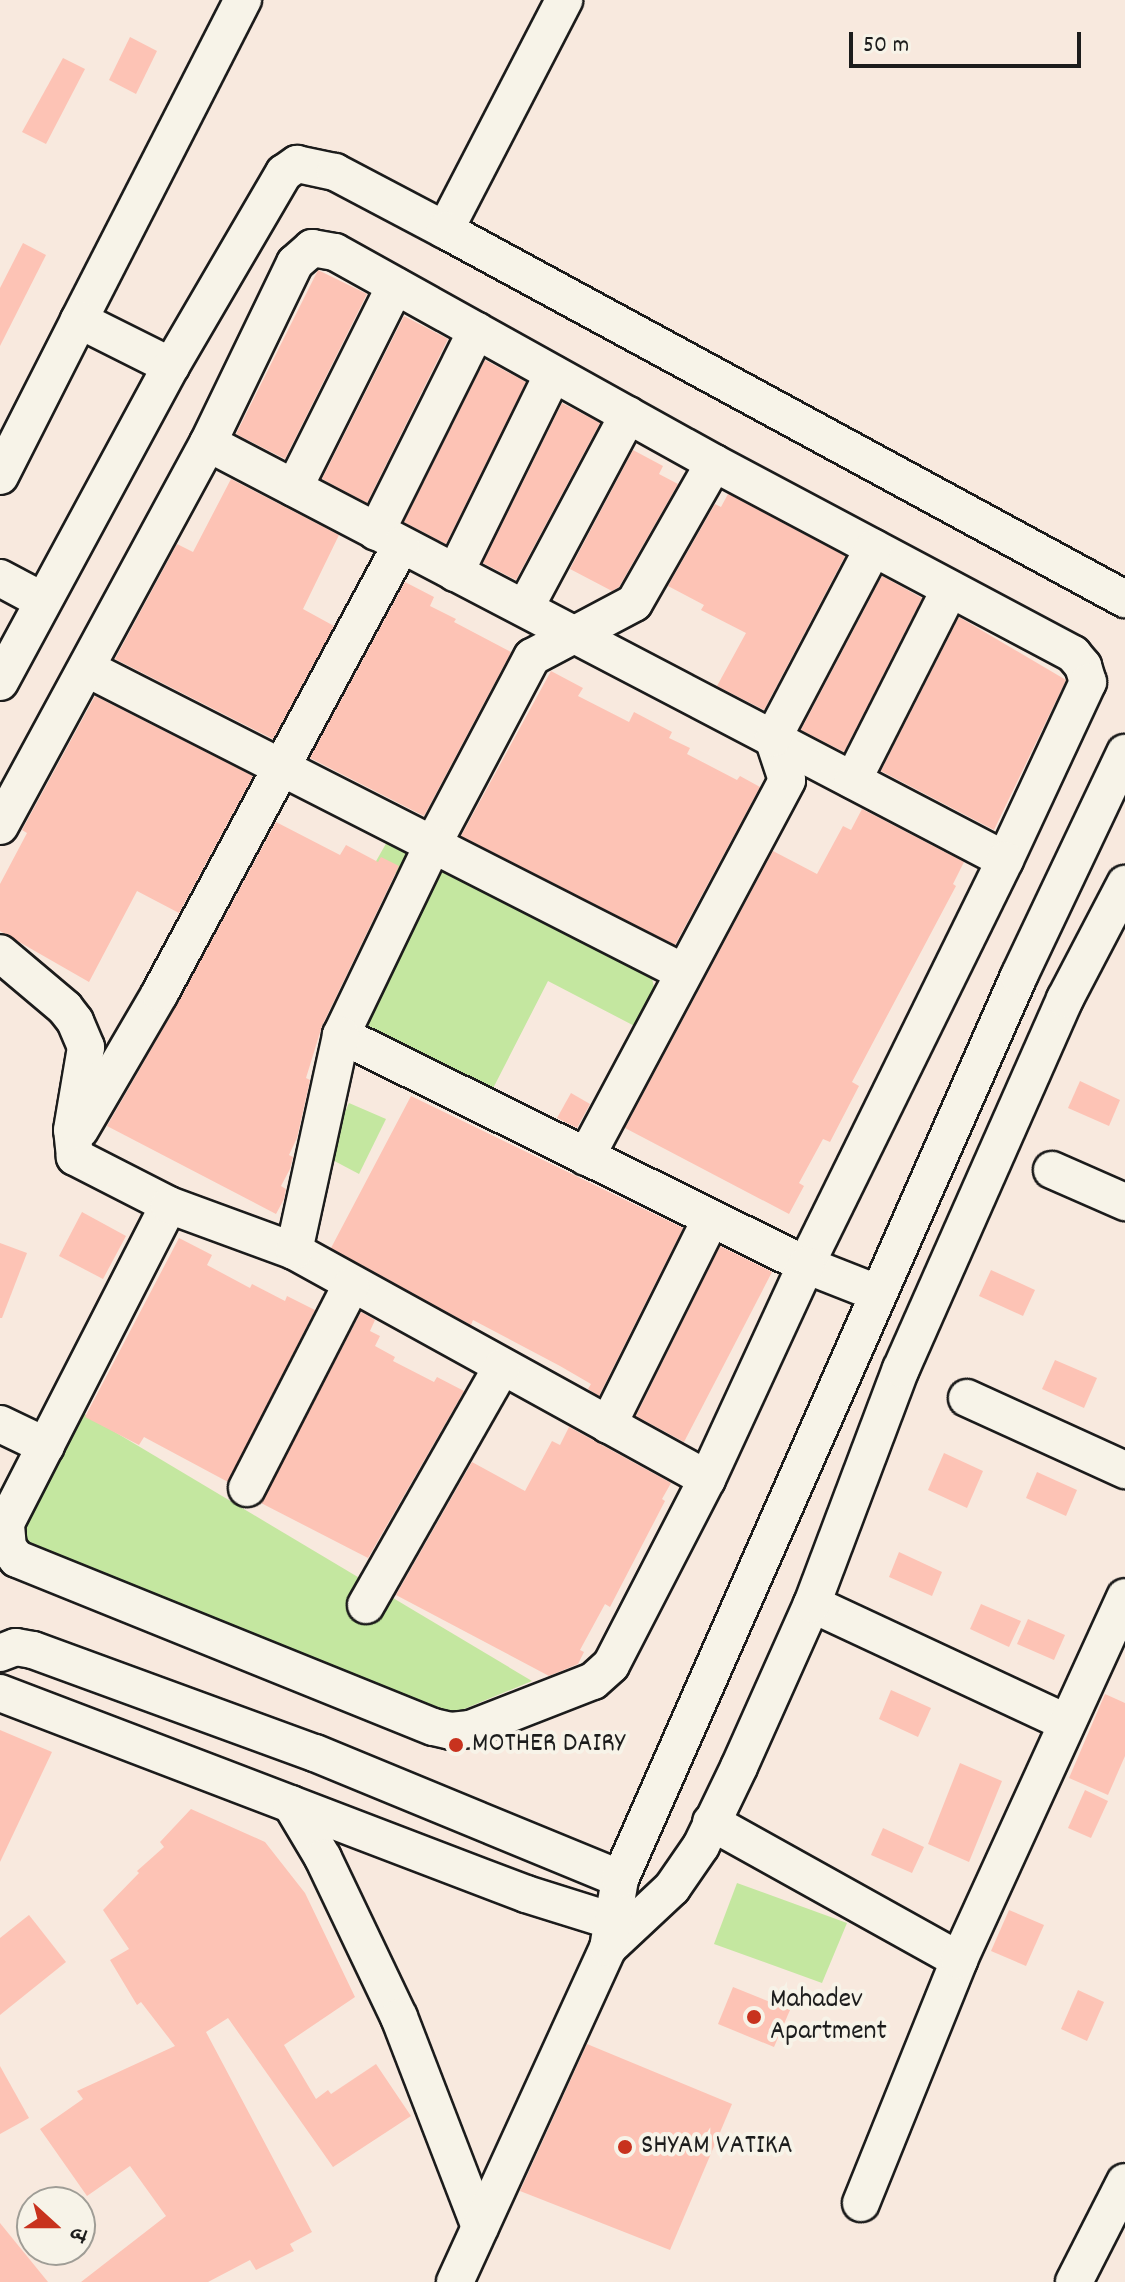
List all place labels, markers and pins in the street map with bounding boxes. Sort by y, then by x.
place label: MOTHER DAIRY [472,1728,625,1762]
marker: MOTHER DAIRY [447,1736,465,1754]
place label: Mahadev Apartment [770,1984,887,2050]
marker: Mahadev Apartment [745,2008,763,2026]
place label: SHYAM VATIKA [641,2130,793,2164]
marker: SHYAM VATIKA [616,2138,634,2156]

